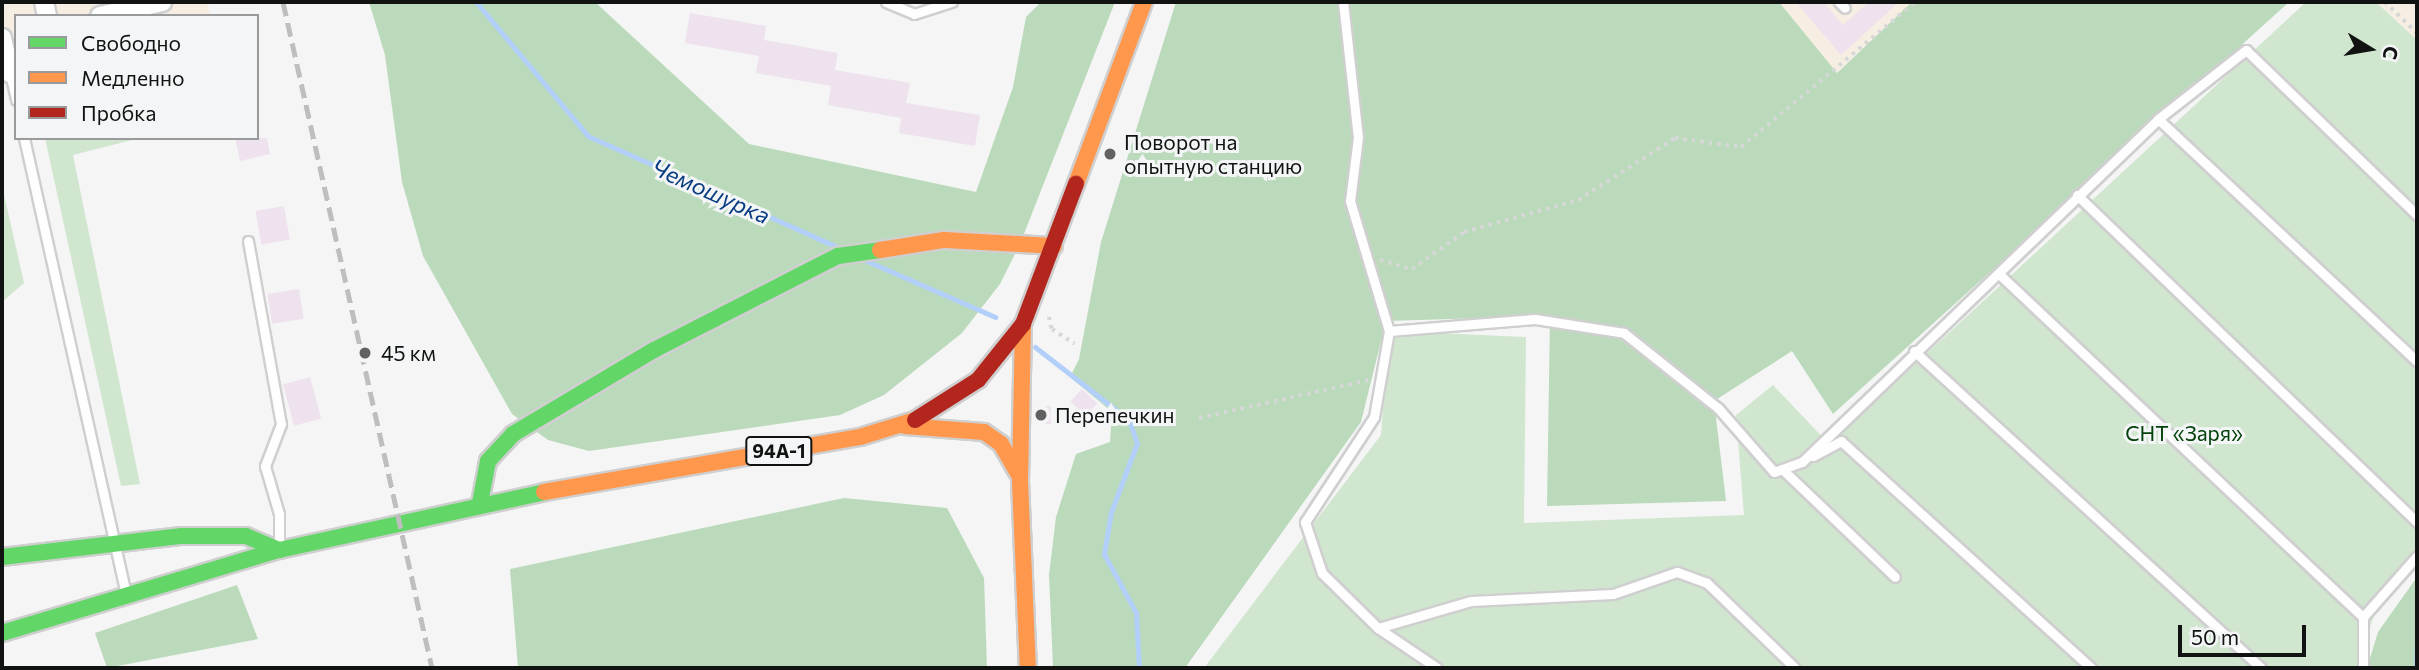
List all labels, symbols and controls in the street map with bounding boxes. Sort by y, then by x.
legend [14,14,259,140]
north arrow [2335,14,2405,84]
text: Свободно [81,30,181,55]
text: С [2379,45,2404,62]
text: Медленно [81,65,185,90]
text: Пробка [81,100,156,125]
place label: Поворот на опытную станцию [1124,129,1302,179]
marker: Поворот на опытную станцию [1102,146,1118,162]
water label: Чемошурка [648,153,774,229]
place label: 45 км [381,340,436,366]
marker: 45 км [355,343,375,363]
place label: Перепечкин [1055,402,1175,428]
marker: Перепечкин [1033,407,1049,423]
park label: СНТ «Заря» [2125,420,2243,446]
road number: 94А-1 [744,436,814,466]
scale bar [2181,610,2309,654]
text: 50 m [2191,624,2239,649]

